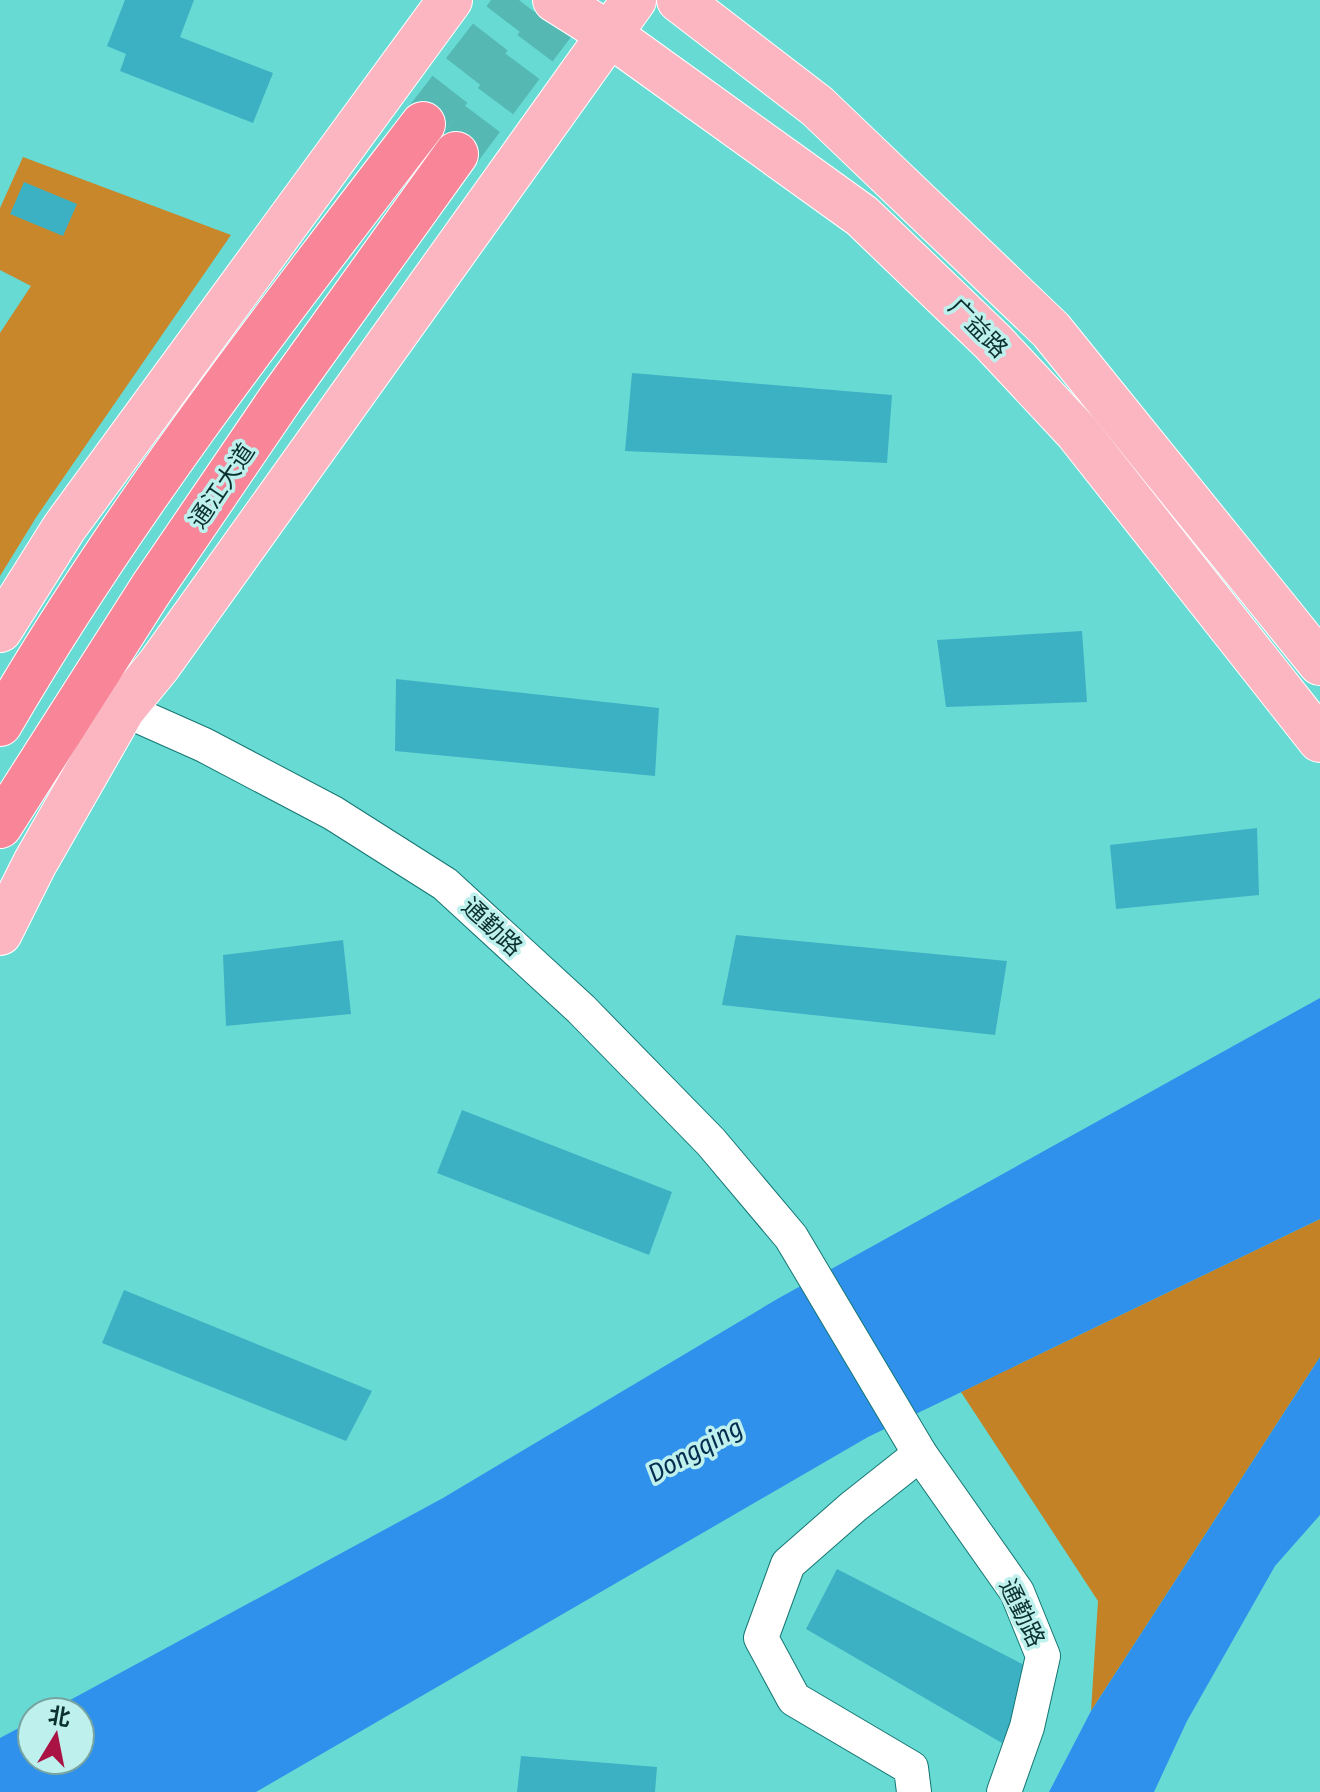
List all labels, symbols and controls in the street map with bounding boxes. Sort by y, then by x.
street label: 广益路 [943,293,1013,363]
street label: 通江大道 [184,438,260,534]
street label: 通勤路 [456,892,528,962]
water label: Dongqing [643,1412,748,1489]
street label: 通勤路 [994,1575,1050,1651]
north arrow [16,1696,96,1776]
text: 北 [46,1702,73,1732]

